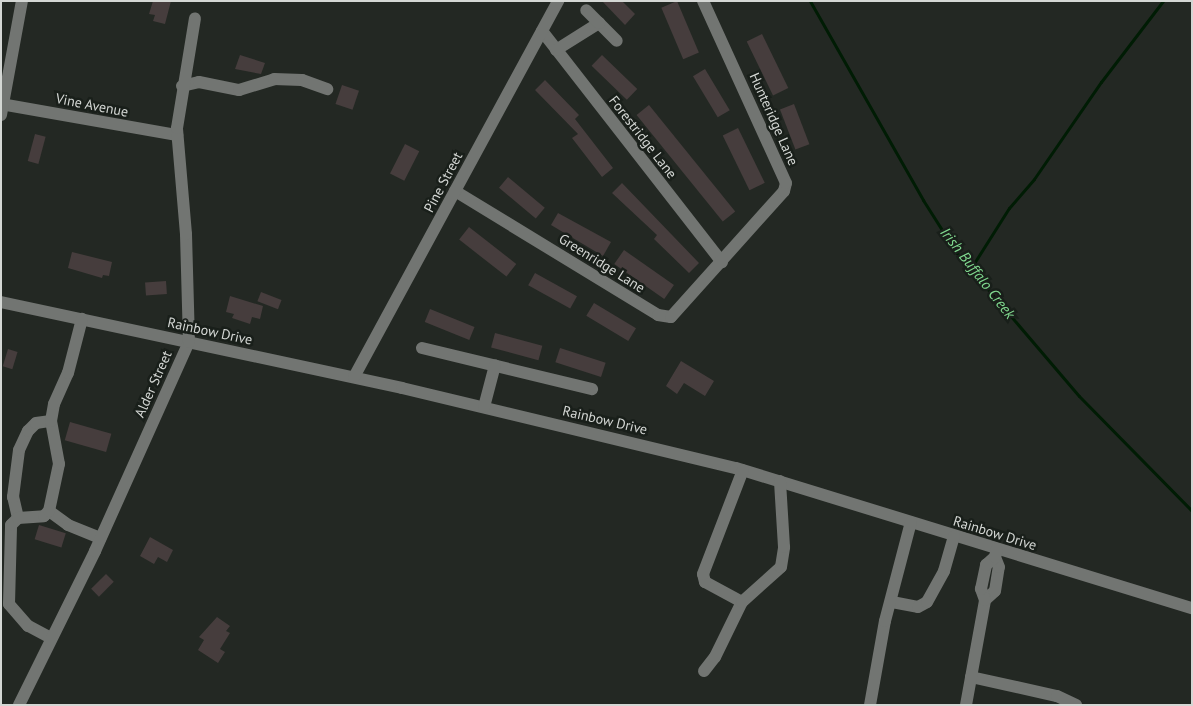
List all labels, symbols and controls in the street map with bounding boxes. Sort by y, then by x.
street label: Hunteridge Lane [746,70,802,168]
street label: Vine Avenue [54,90,130,120]
street label: Forestridge Lane [605,92,681,182]
street label: Pine Street [420,149,466,215]
water label: Irish Buffalo Creek [937,224,1019,322]
street label: Greenridge Lane [556,230,648,296]
street label: Rainbow Drive [166,314,254,348]
street label: Alder Street [131,348,175,420]
street label: Rainbow Drive [561,402,649,438]
street label: Rainbow Drive [951,512,1039,554]

